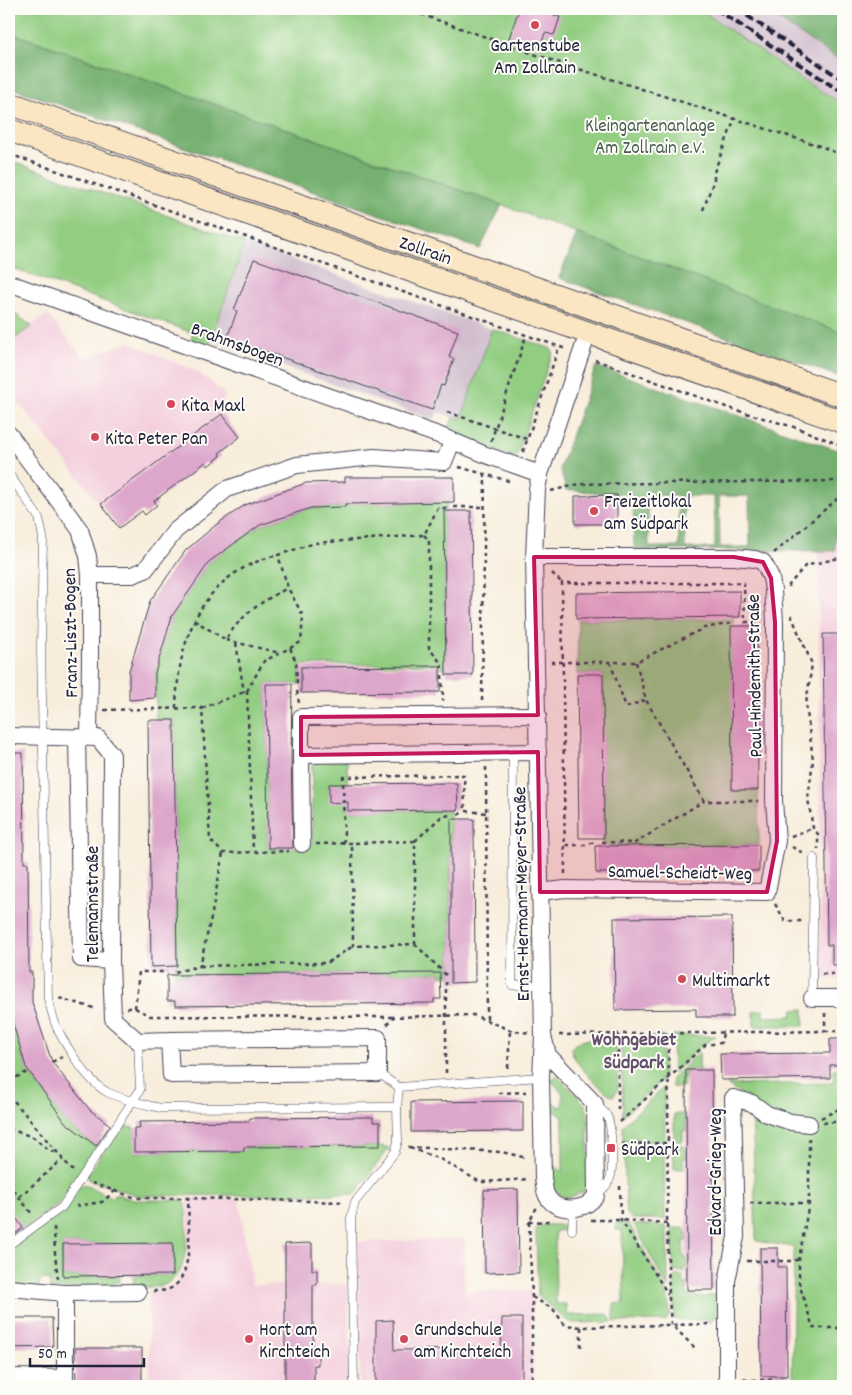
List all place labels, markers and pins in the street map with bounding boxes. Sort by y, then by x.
marker: Gartenstube Am Zollrain [529,19,541,31]
place label: Gartenstube Am Zollrain [490,34,580,83]
place label: Kita Maxl [181,394,246,421]
marker: Kita Maxl [165,398,177,410]
place label: Kita Peter Pan [105,427,208,454]
marker: Kita Peter Pan [89,431,101,443]
place label: Freizeitlokal am Südpark [604,490,692,539]
marker: Freizeitlokal am Südpark [588,505,600,517]
place label: Multimarkt [692,969,770,996]
marker: Multimarkt [676,973,688,985]
place label: Südpark [621,1138,679,1165]
marker: Südpark [605,1142,617,1154]
place label: Hort am Kirchteich [259,1318,330,1367]
place label: Grundschule am Kirchteich [414,1318,511,1367]
marker: Hort am Kirchteich [243,1333,255,1345]
marker: Grundschule am Kirchteich [398,1333,410,1345]

